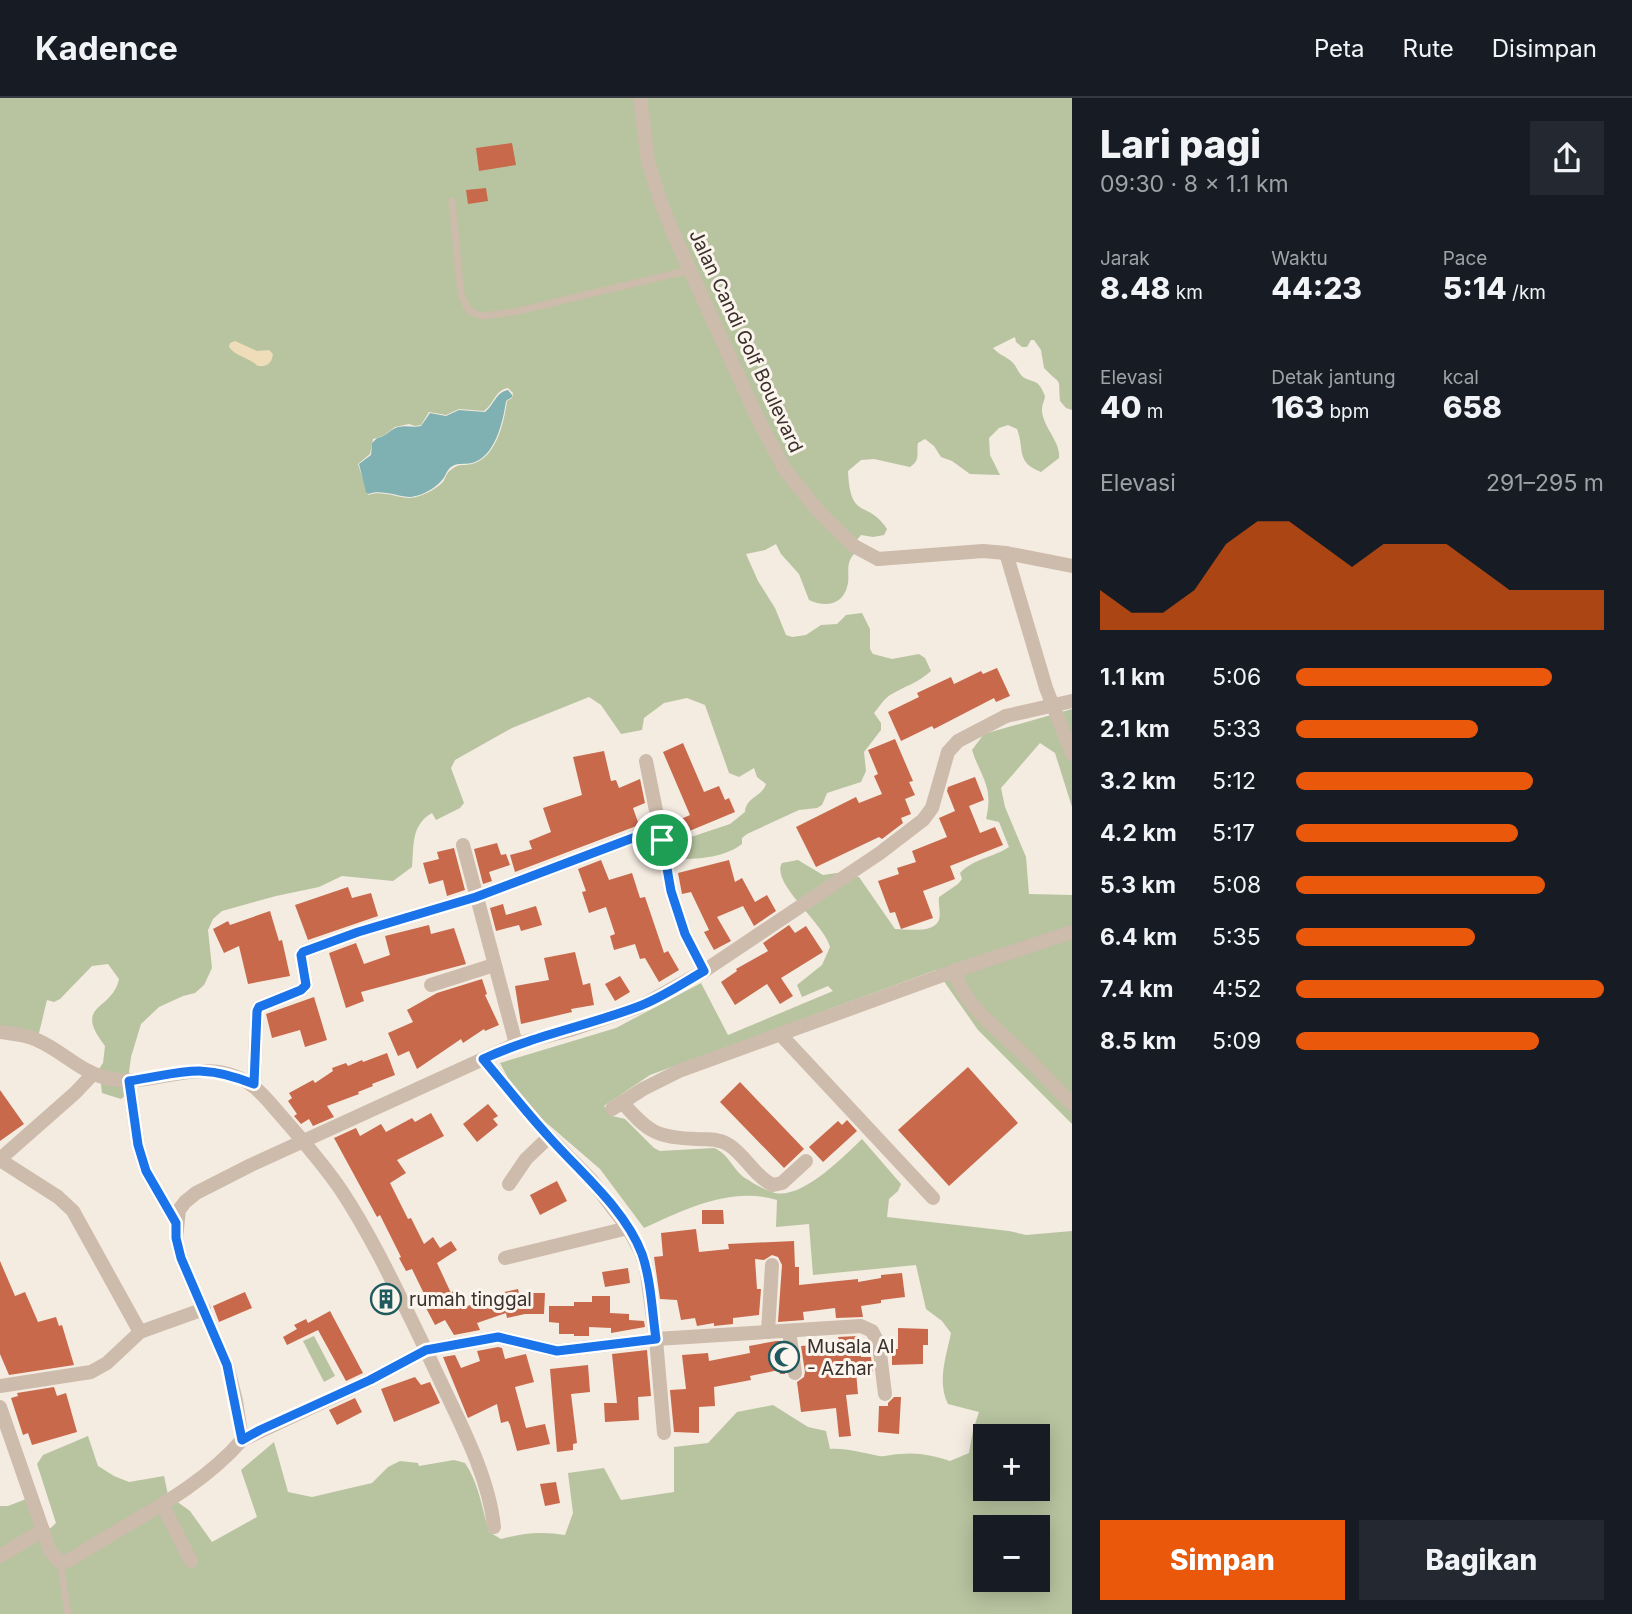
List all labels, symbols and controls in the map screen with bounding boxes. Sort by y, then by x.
text: Kadence [35,28,178,68]
text: Peta [1314,34,1365,63]
text: Rute [1403,34,1454,63]
text: Disimpan [1492,34,1597,63]
text: Lari pagi [1100,121,1261,167]
button: share [1530,121,1604,195]
text: 09:30 · 8 × 1.1 km [1100,170,1289,198]
street label: Jalan Candi Golf Boulevard [684,226,808,456]
text: Jarak [1100,247,1150,270]
text: Waktu [1271,247,1328,270]
text: Pace [1443,247,1487,270]
text: 8.48 [1100,270,1170,306]
text: 44:23 [1271,270,1362,306]
text: 5:14 [1443,270,1507,306]
text: km [1170,281,1203,304]
text: /km [1507,281,1546,304]
text: Elevasi [1100,366,1163,389]
text: Detak jantung [1271,366,1396,389]
text: kcal [1443,366,1479,389]
text: 40 [1100,389,1141,425]
text: 163 [1271,389,1324,425]
text: 658 [1443,389,1502,425]
text: m [1141,400,1163,423]
text: bpm [1324,400,1369,423]
text: Elevasi [1100,469,1176,497]
text: 291–295 m [1486,469,1604,497]
text: 1.1 km [1100,663,1165,691]
text: 5:06 [1212,663,1261,691]
text: 2.1 km [1100,715,1170,743]
text: 5:33 [1212,715,1261,743]
text: 3.2 km [1100,767,1176,795]
text: 5:12 [1212,767,1256,795]
pin [632,810,692,870]
text: 4.2 km [1100,819,1177,847]
text: 5:17 [1212,819,1255,847]
icon: arrive [643,821,681,859]
text: 5.3 km [1100,871,1176,899]
text: 5:08 [1212,871,1261,899]
text: 6.4 km [1100,923,1177,951]
text: 5:35 [1212,923,1261,951]
text: 7.4 km [1100,975,1174,1003]
text: 4:52 [1212,975,1262,1003]
text: 8.5 km [1100,1027,1177,1055]
text: 5:09 [1212,1027,1261,1055]
building icon: rumah tinggal [369,1282,403,1316]
place label: rumah tinggal [409,1288,532,1311]
place label: Musala Al - Azhar [807,1335,894,1380]
mosque icon: Musala Al - Azhar [767,1340,801,1374]
map controls [973,1424,1050,1592]
button: + [973,1424,1050,1501]
button: − [973,1515,1050,1592]
button: Simpan [1100,1520,1345,1600]
button: Bagikan [1359,1520,1604,1600]

